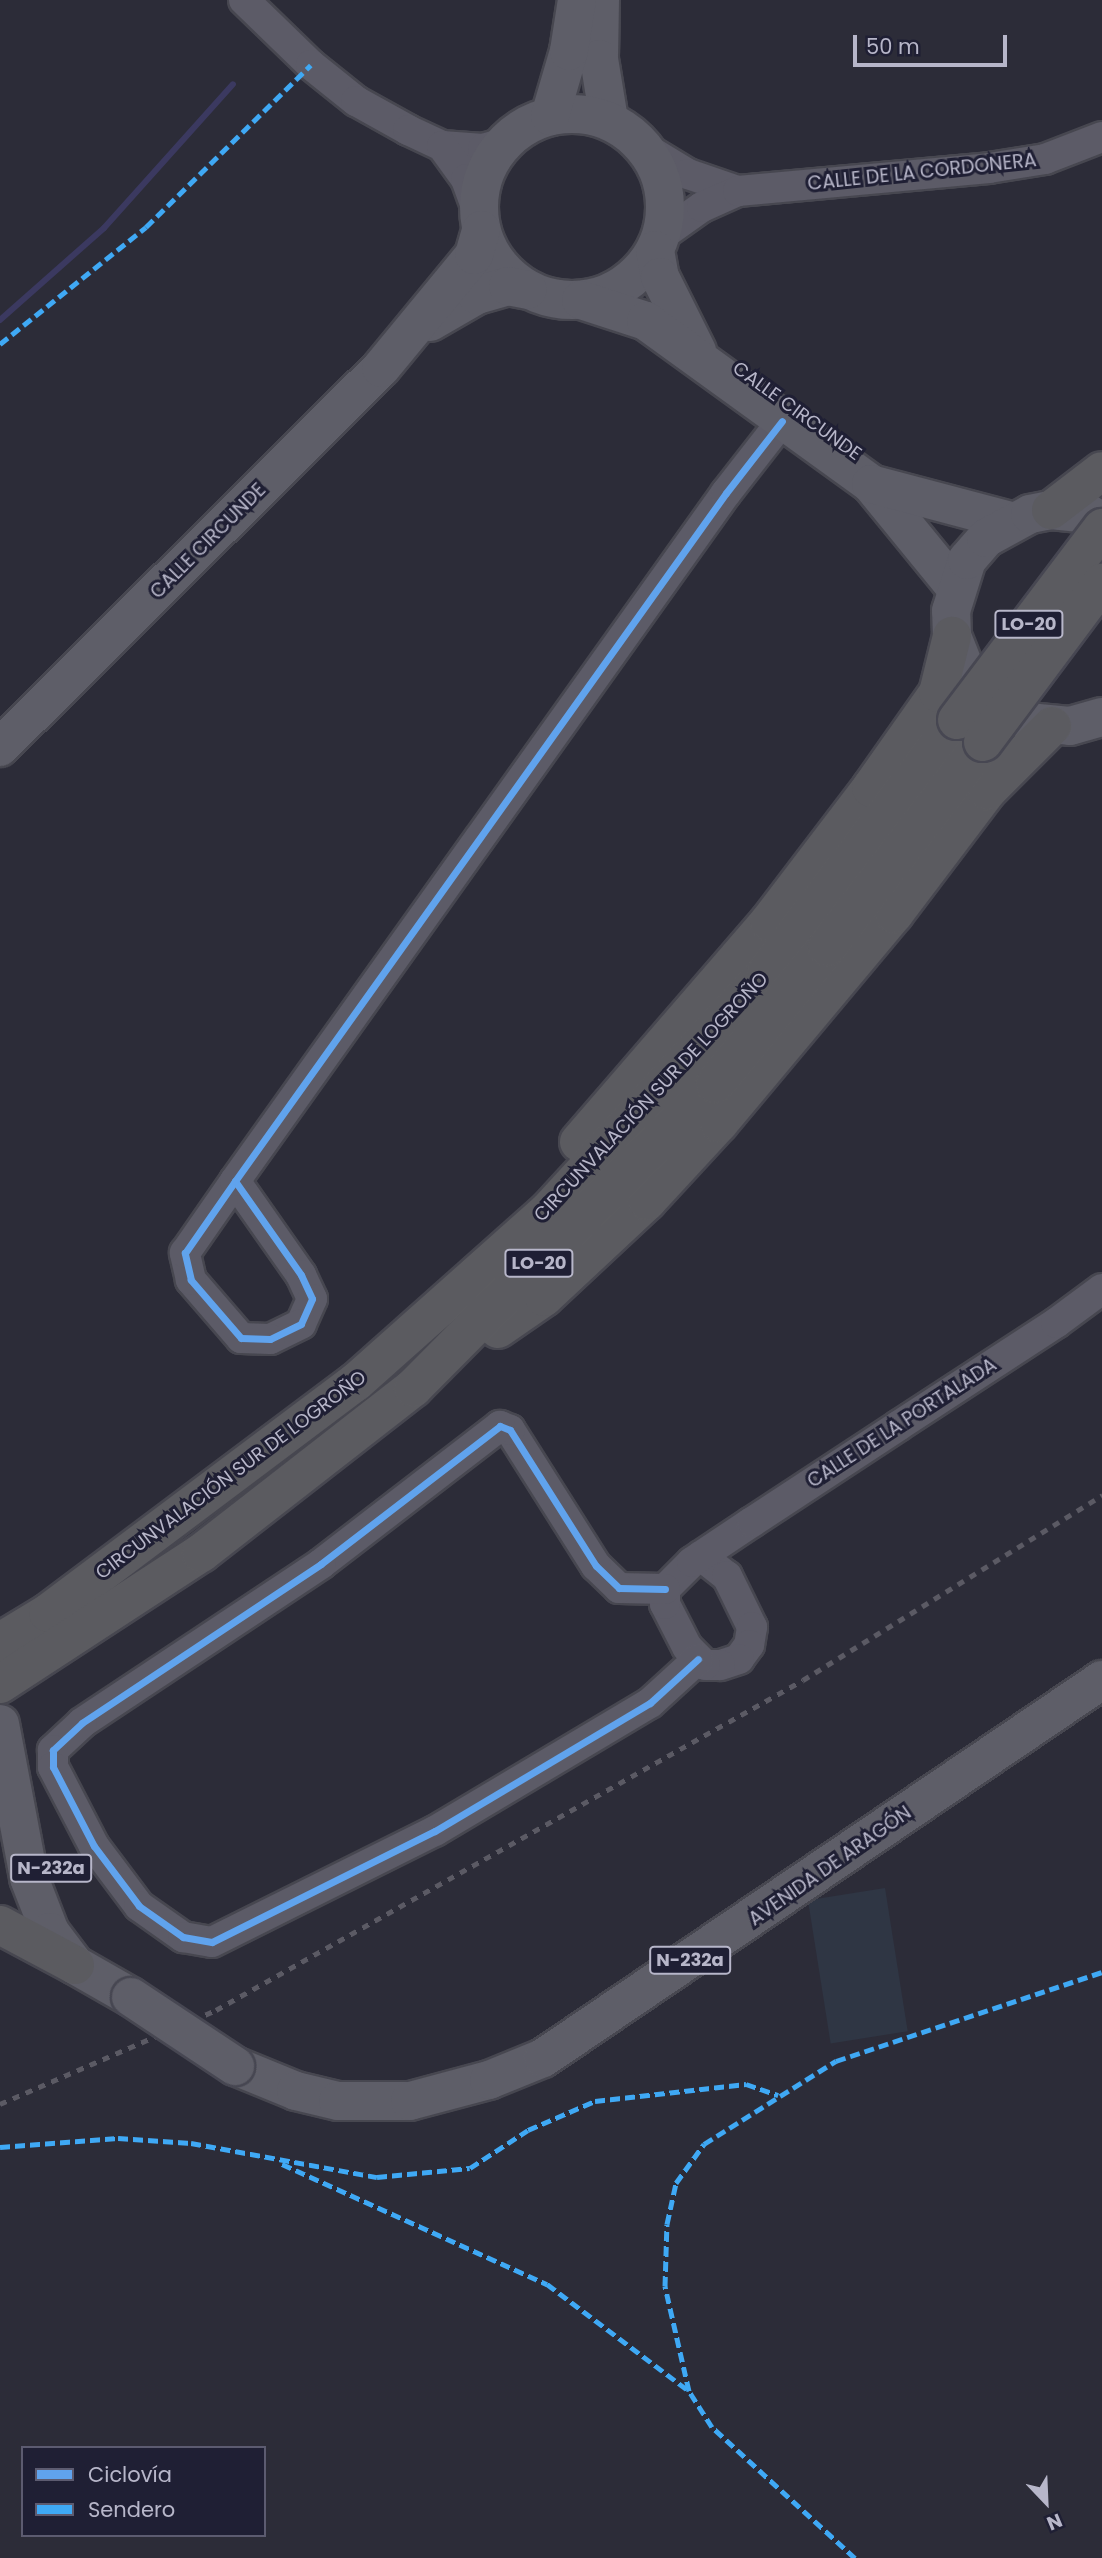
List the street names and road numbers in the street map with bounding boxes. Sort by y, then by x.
street label: CALLE DE LA CORDONERA [806,149,1038,195]
street label: CALLE CIRCUNDE [728,357,866,465]
street label: CALLE CIRCUNDE [146,479,270,603]
road number: LO-20 [994,610,1064,638]
street label: CIRCUNVALACIÓN SUR DE LOGROÑO [529,968,773,1226]
road number: LO-20 [504,1248,574,1278]
street label: CALLE DE LA PORTALADA [803,1353,1001,1493]
street label: CIRCUNVALACIÓN SUR DE LOGROÑO [91,1366,371,1584]
street label: AVENIDA DE ARAGÓN [744,1801,916,1931]
road number: N-232a [9,1854,93,1882]
road number: N-232a [648,1946,732,1974]

